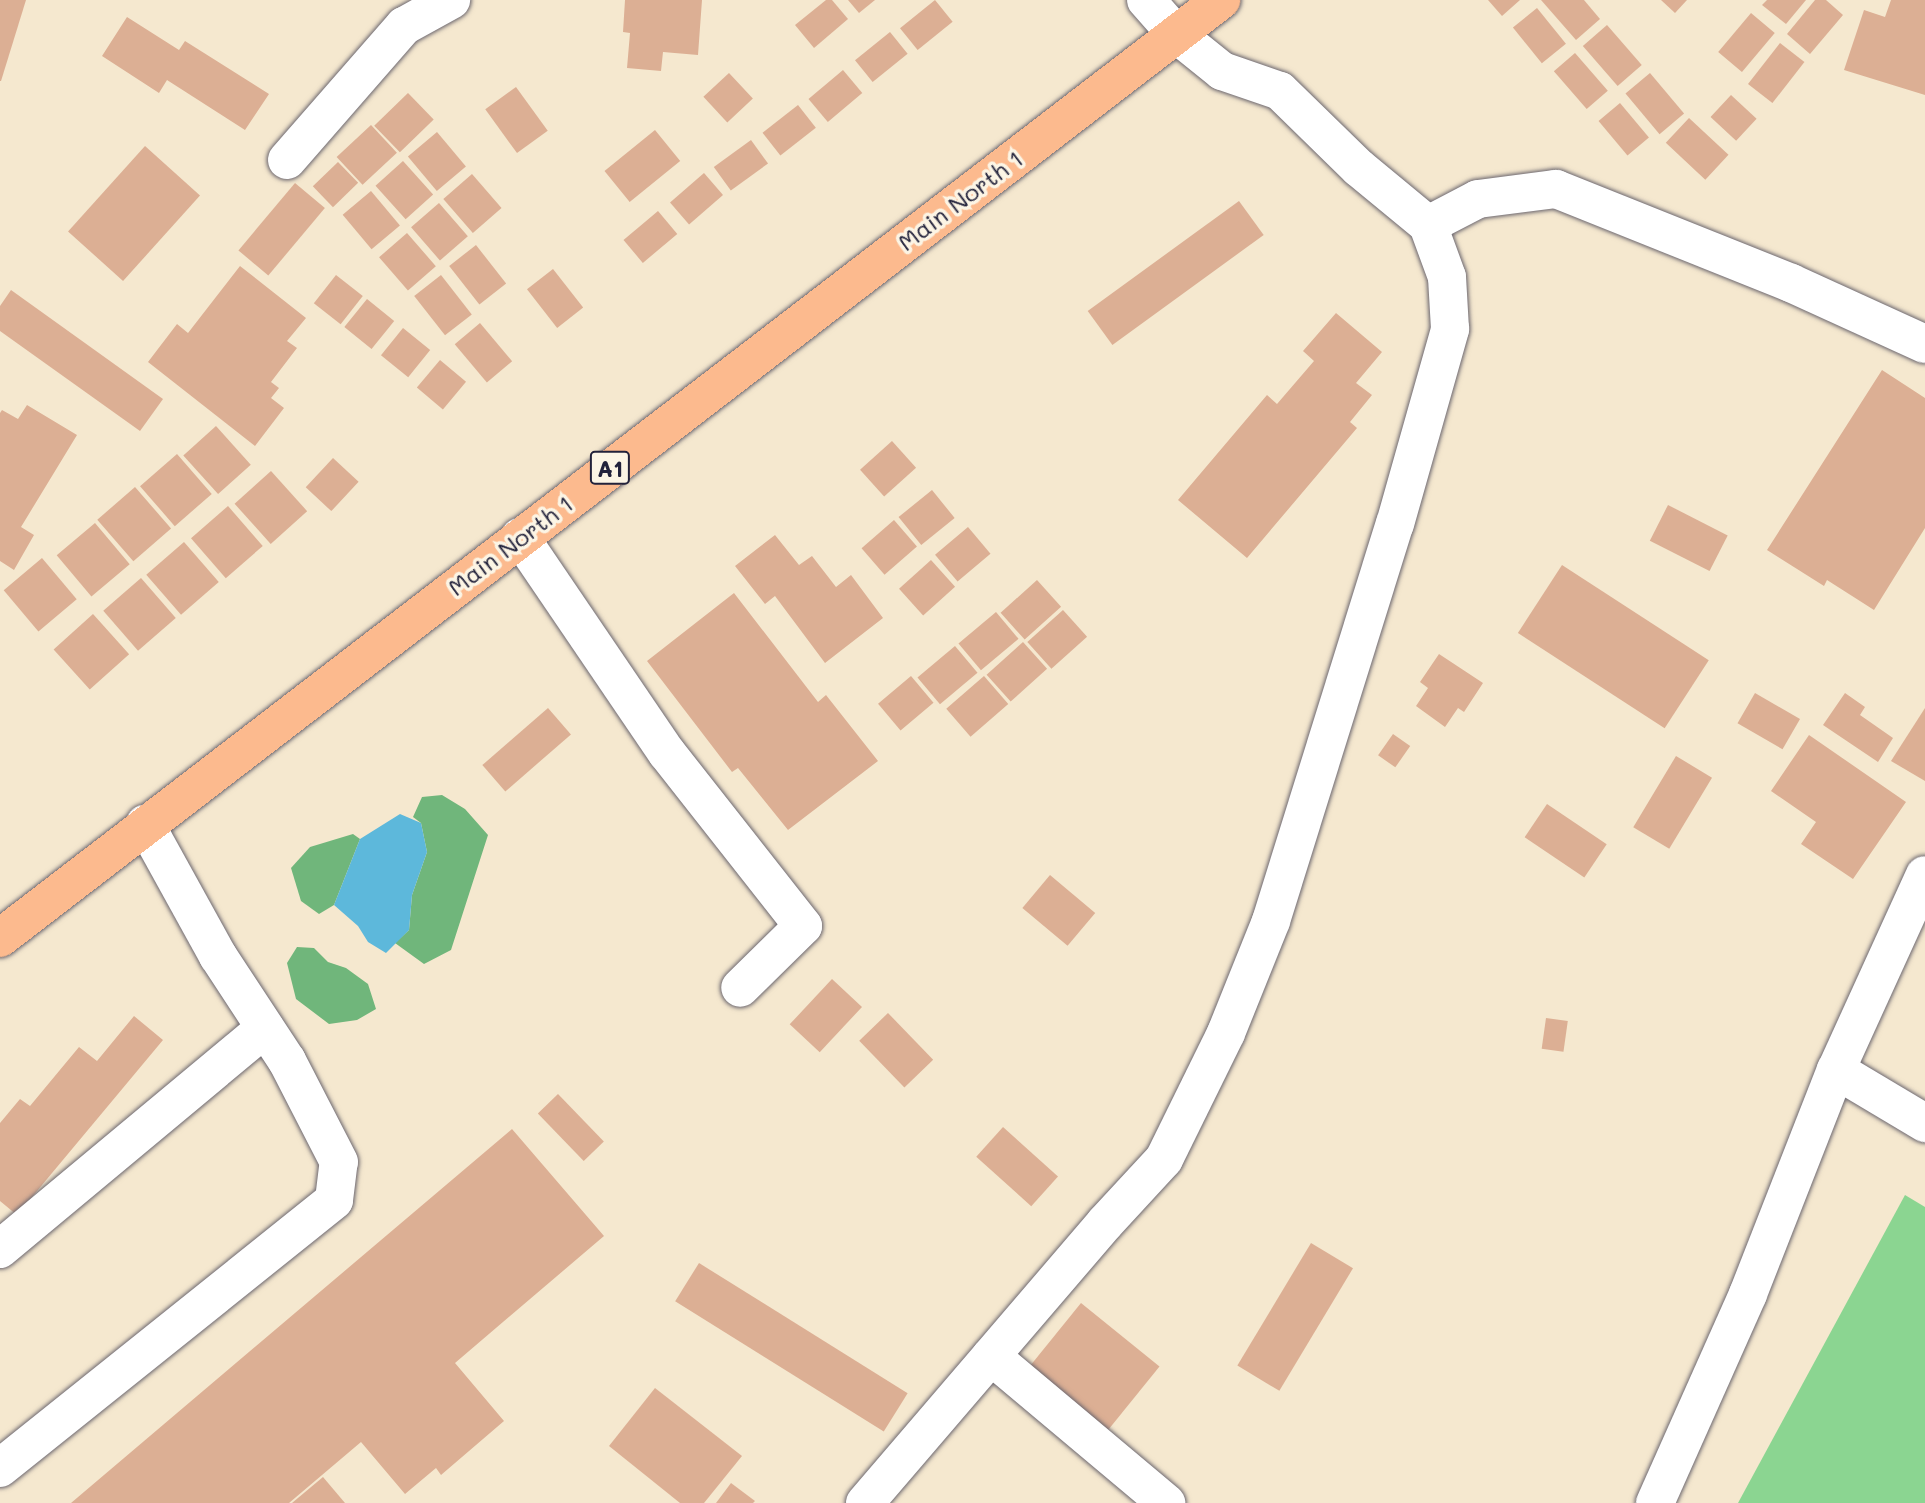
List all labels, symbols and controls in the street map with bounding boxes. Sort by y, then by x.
street label: Main North 1 [892,144,1028,256]
road number: A1 [589,448,631,488]
street label: Main North 1 [442,489,578,601]

